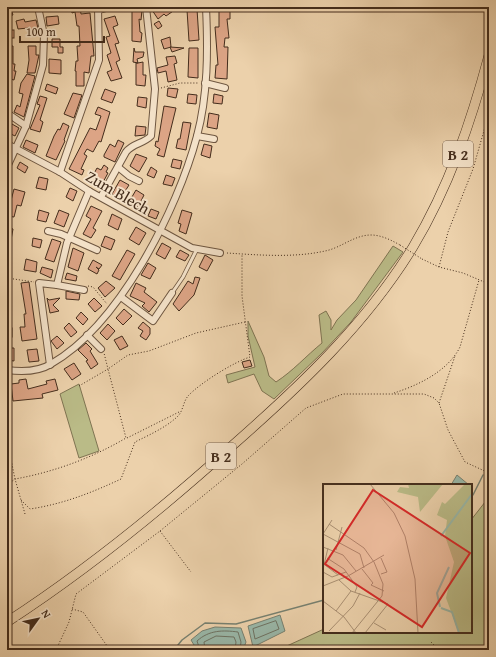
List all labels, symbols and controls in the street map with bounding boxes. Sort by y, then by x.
scale bar [20,18,104,44]
text: 100 m [26,23,56,40]
road number: B 2 [443,141,473,167]
street label: Zum Blech [81,164,155,220]
road number: B 2 [206,443,236,469]
inset map [323,484,472,633]
north arrow [18,599,58,639]
text: N [38,606,55,622]

